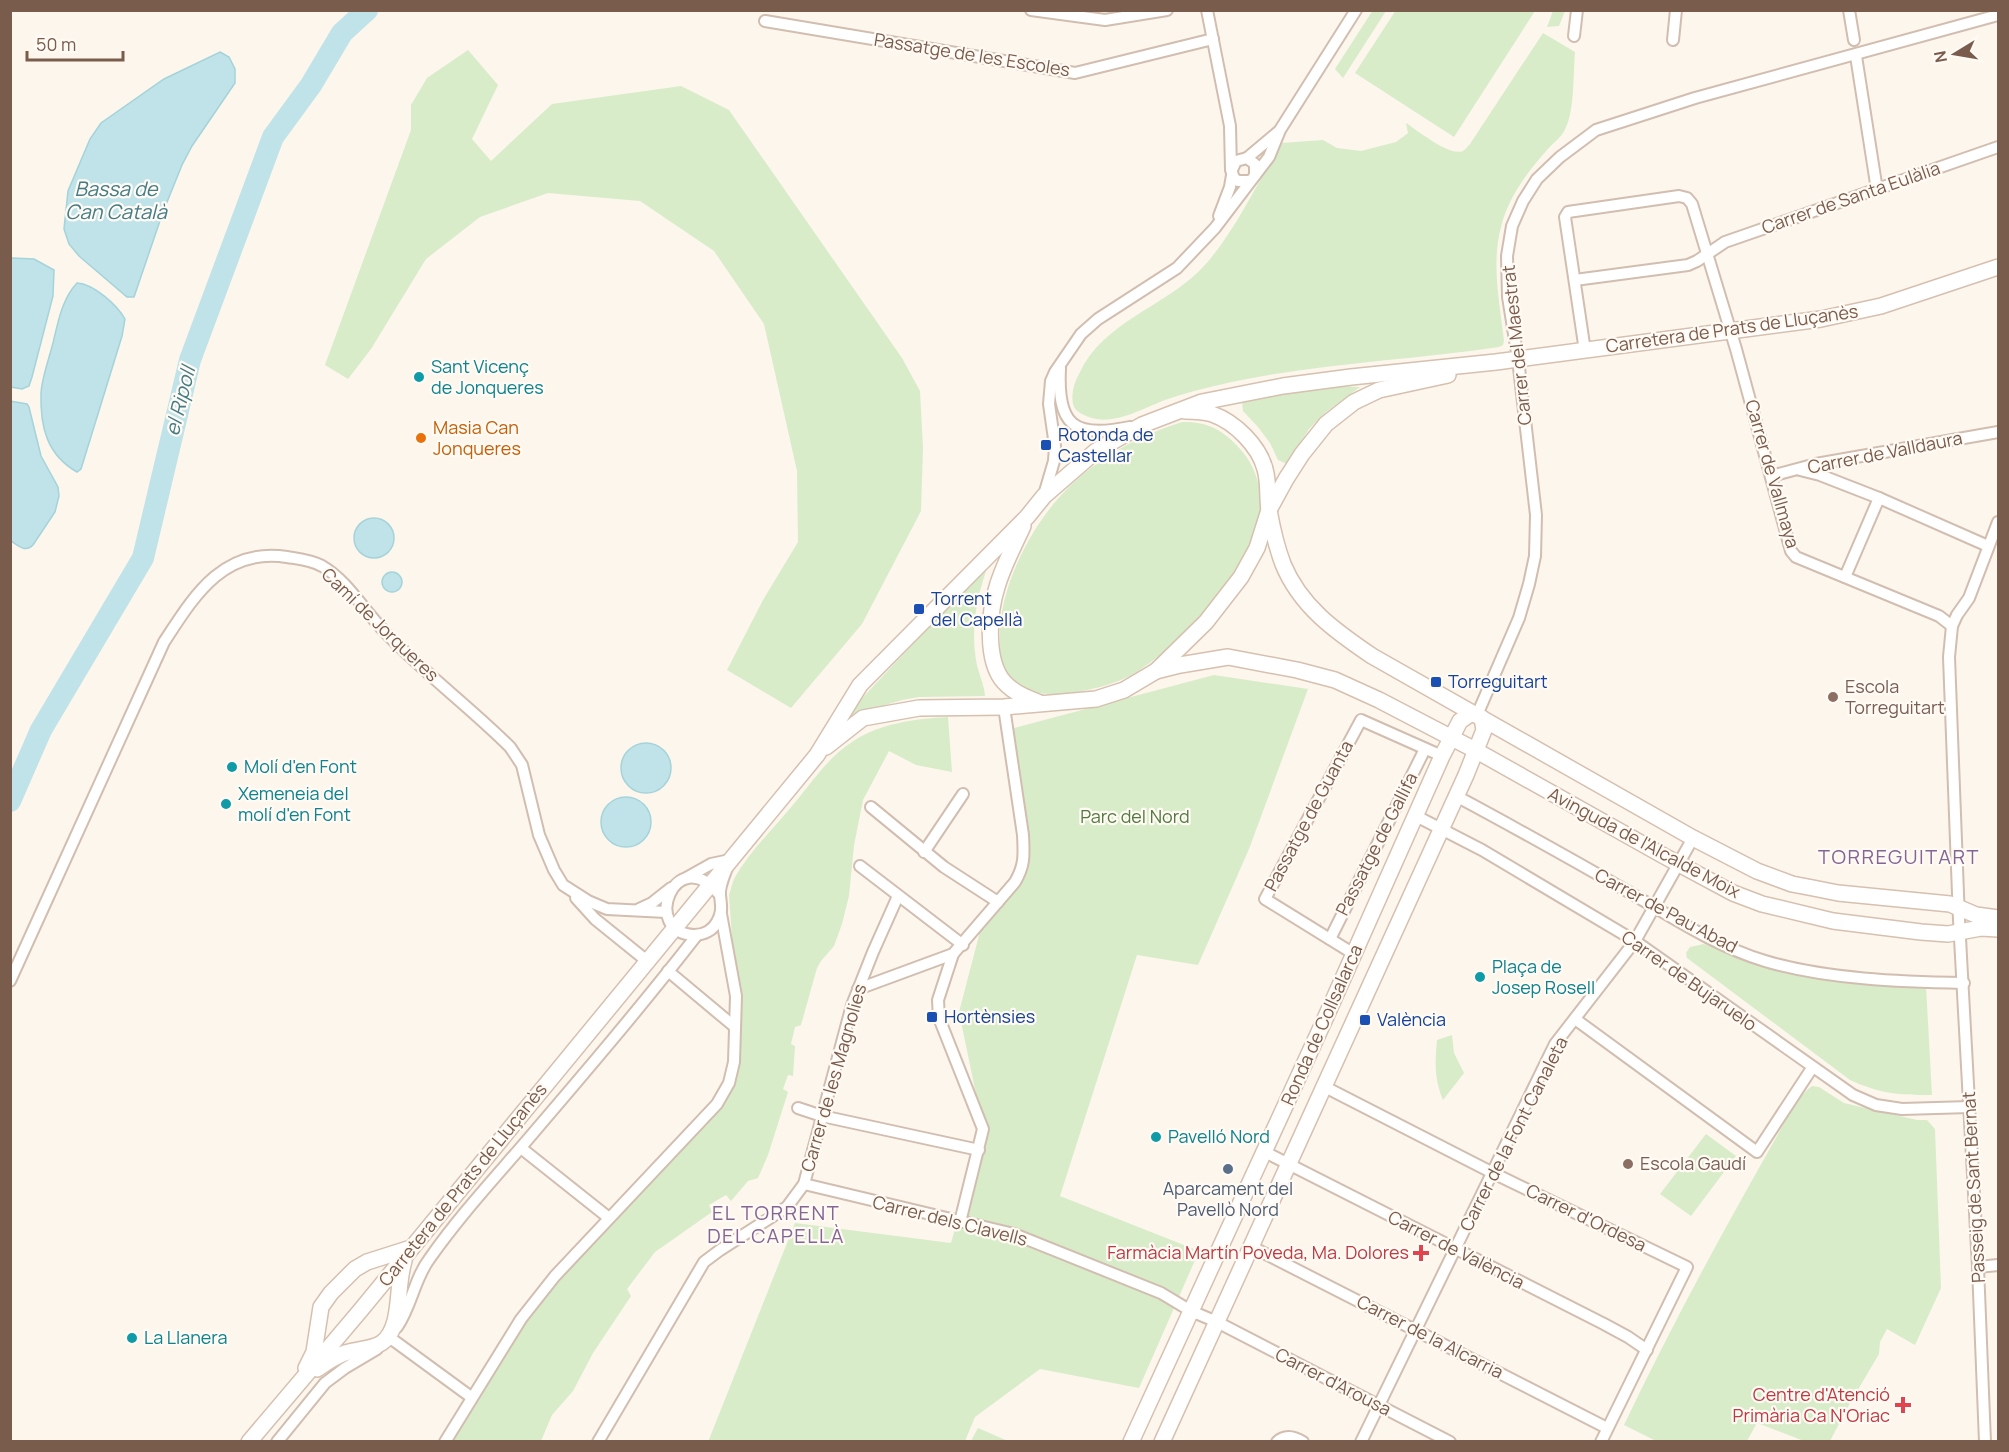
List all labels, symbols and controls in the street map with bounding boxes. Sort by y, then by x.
scale bar [27,24,123,62]
north arrow [1925,24,1985,84]
street label: Passatge de les Escoles [872,27,1072,81]
text: 50 m [36,32,76,56]
text: N [1928,49,1952,65]
street label: Carrer de Santa Eulàlia [1758,155,1943,239]
water label: Bassa de Can Català [65,175,168,225]
street label: Carrer del Maestrat [1496,264,1536,426]
street label: Carretera de Prats de Lluçanès [1604,298,1860,358]
place label: Sant Vicenç de Jonqueres [431,354,544,399]
water label: el Ripoll [158,361,202,438]
marker: Sant Vicenç de Jonqueres [412,370,426,384]
street label: Carrer de Vallmaya [1740,397,1806,551]
place label: Masia Can Jonqueres [433,415,521,460]
place label: Rotonda de Castellar [1058,422,1154,467]
street label: Carrer de Valldaura [1805,425,1964,479]
marker: Masia Can Jonqueres [414,431,428,445]
marker: Rotonda de Castellar [1039,438,1053,452]
street label: Camí de Jorqueres [317,562,445,687]
place label: Torrent del Capellà [931,586,1022,631]
marker: Torrent del Capellà [912,602,926,616]
place label: Torreguitart [1448,669,1548,693]
place label: Escola Torreguitart [1845,674,1945,719]
marker: Torreguitart [1429,675,1443,689]
marker: Escola Torreguitart [1826,690,1840,704]
street label: Passatge de Guanta [1258,736,1358,895]
place label: Molí d'en Font [244,754,357,778]
marker: Molí d'en Font [225,760,239,774]
street label: Passatge de Gallifa [1330,768,1423,919]
place label: Xemeneia del molí d'en Font [238,781,351,826]
street label: Avinguda de l'Alcalde Moix [1544,781,1745,903]
marker: Xemeneia del molí d'en Font [219,797,233,811]
park label: Parc del Nord [1080,804,1190,828]
district label: TORREGUITART [1818,843,1980,870]
street label: Carrer de Pau Abad [1591,862,1742,958]
street label: Carrer de Bujaruelo [1617,925,1762,1036]
street label: Ronda de Collsalarca [1275,940,1367,1109]
place label: Plaça de Josep Rosell [1492,954,1595,999]
marker: Plaça de Josep Rosell [1473,970,1487,984]
street label: Carrer de les Magnolies [795,981,871,1174]
place label: Hortènsies [944,1004,1035,1028]
place label: València [1377,1007,1446,1031]
marker: Hortènsies [925,1010,939,1024]
marker: València [1358,1013,1372,1027]
street label: Carrer de la Font Canaleta [1454,1032,1573,1235]
street label: Carretera de Prats de Lluçanès [373,1078,552,1291]
street label: Passeig de Sant Bernat [1956,1091,1990,1283]
place label: Pavelló Nord [1168,1124,1270,1148]
marker: Pavelló Nord [1149,1130,1163,1144]
place label: Escola Gaudí [1640,1151,1746,1175]
marker: Escola Gaudí [1621,1157,1635,1171]
marker: Aparcament del Pavellò Nord [1221,1162,1235,1176]
place label: Aparcament del Pavellò Nord [1163,1176,1293,1221]
street label: Carrer d'Ordesa [1522,1178,1650,1257]
street label: Carrer dels Clavells [870,1189,1030,1251]
district label: EL TORRENT DEL CAPELLÀ [707,1199,845,1249]
street label: Carrer de València [1384,1204,1529,1294]
place label: Farmàcia Martín Poveda, Ma. Dolores [1107,1240,1409,1264]
marker: Farmàcia Martín Poveda, Ma. Dolores [1414,1246,1428,1260]
street label: Carrer de la Alcarria [1353,1289,1508,1383]
place label: La Llanera [144,1325,227,1349]
marker: La Llanera [125,1331,139,1345]
street label: Carrer d'Arousa [1271,1342,1396,1421]
place label: Centre d'Atenció Primària Ca N'Oriac [1733,1382,1890,1427]
marker: Centre d'Atenció Primària Ca N'Oriac [1894,1396,1912,1414]

